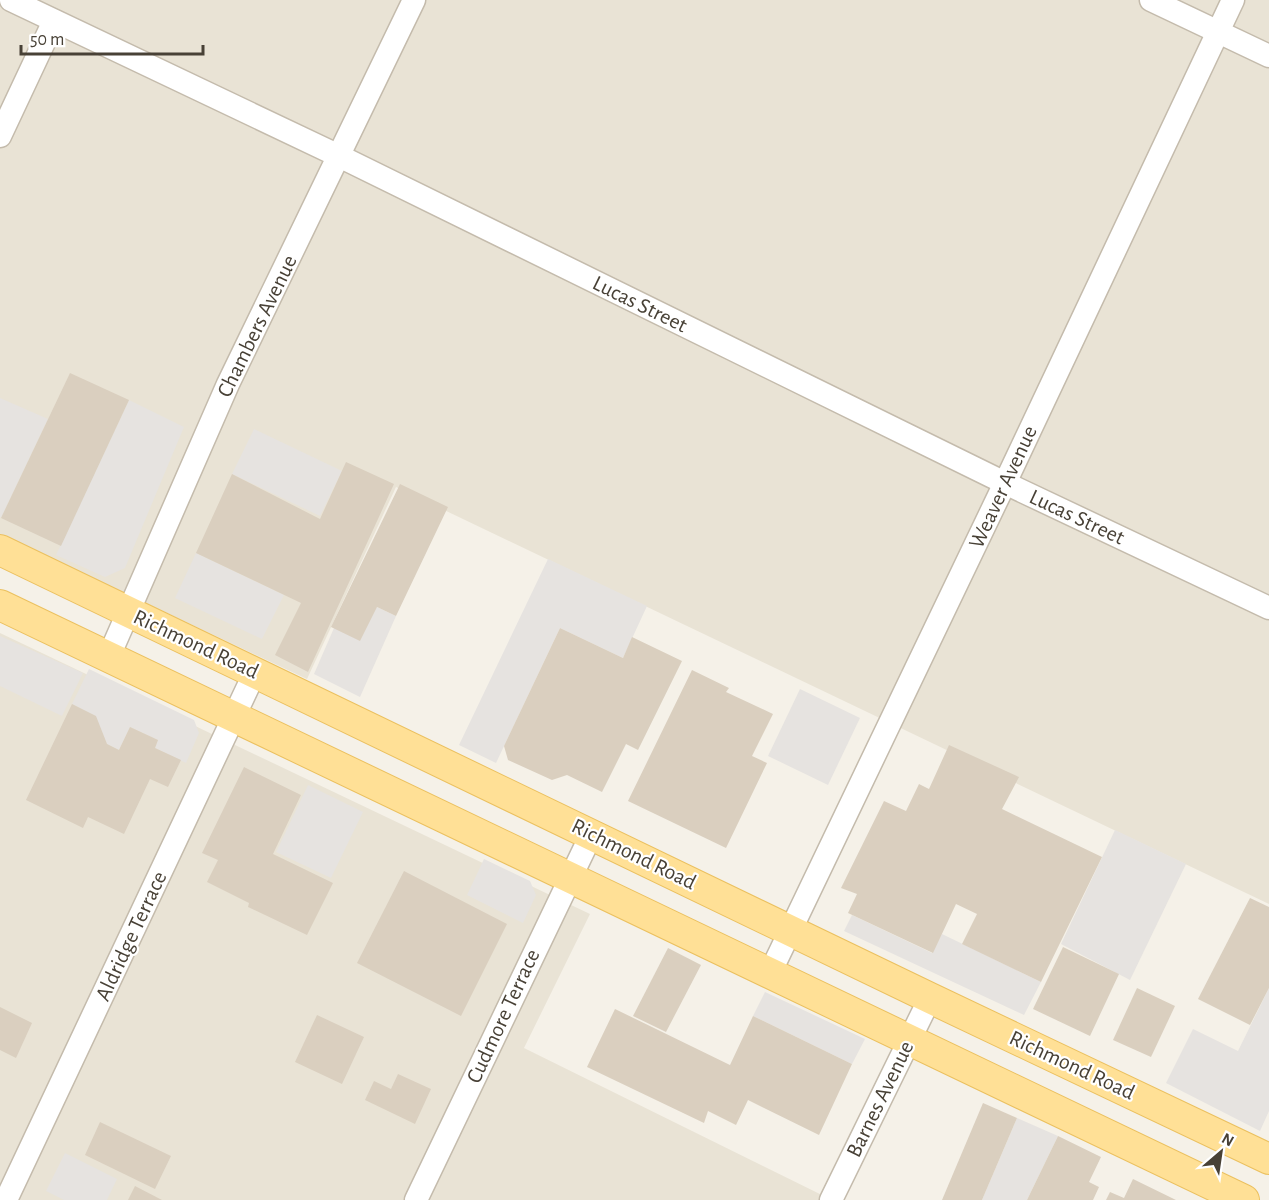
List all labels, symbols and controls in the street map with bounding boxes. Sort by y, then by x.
scale bar [21,18,202,56]
text: 50 m [30,31,64,49]
street label: Chambers Avenue [213,252,301,400]
street label: Lucas Street [589,272,691,336]
street label: Weaver Avenue [965,422,1041,552]
street label: Lucas Street [1026,485,1128,549]
street label: Richmond Road [130,605,262,683]
street label: Richmond Road [568,814,700,894]
street label: Aldridge Terrace [91,868,171,1004]
street label: Cudmore Terrace [462,946,544,1086]
street label: Richmond Road [1006,1026,1138,1104]
street label: Barnes Avenue [842,1037,918,1161]
north arrow [1191,1122,1251,1182]
text: N [1219,1130,1237,1149]

